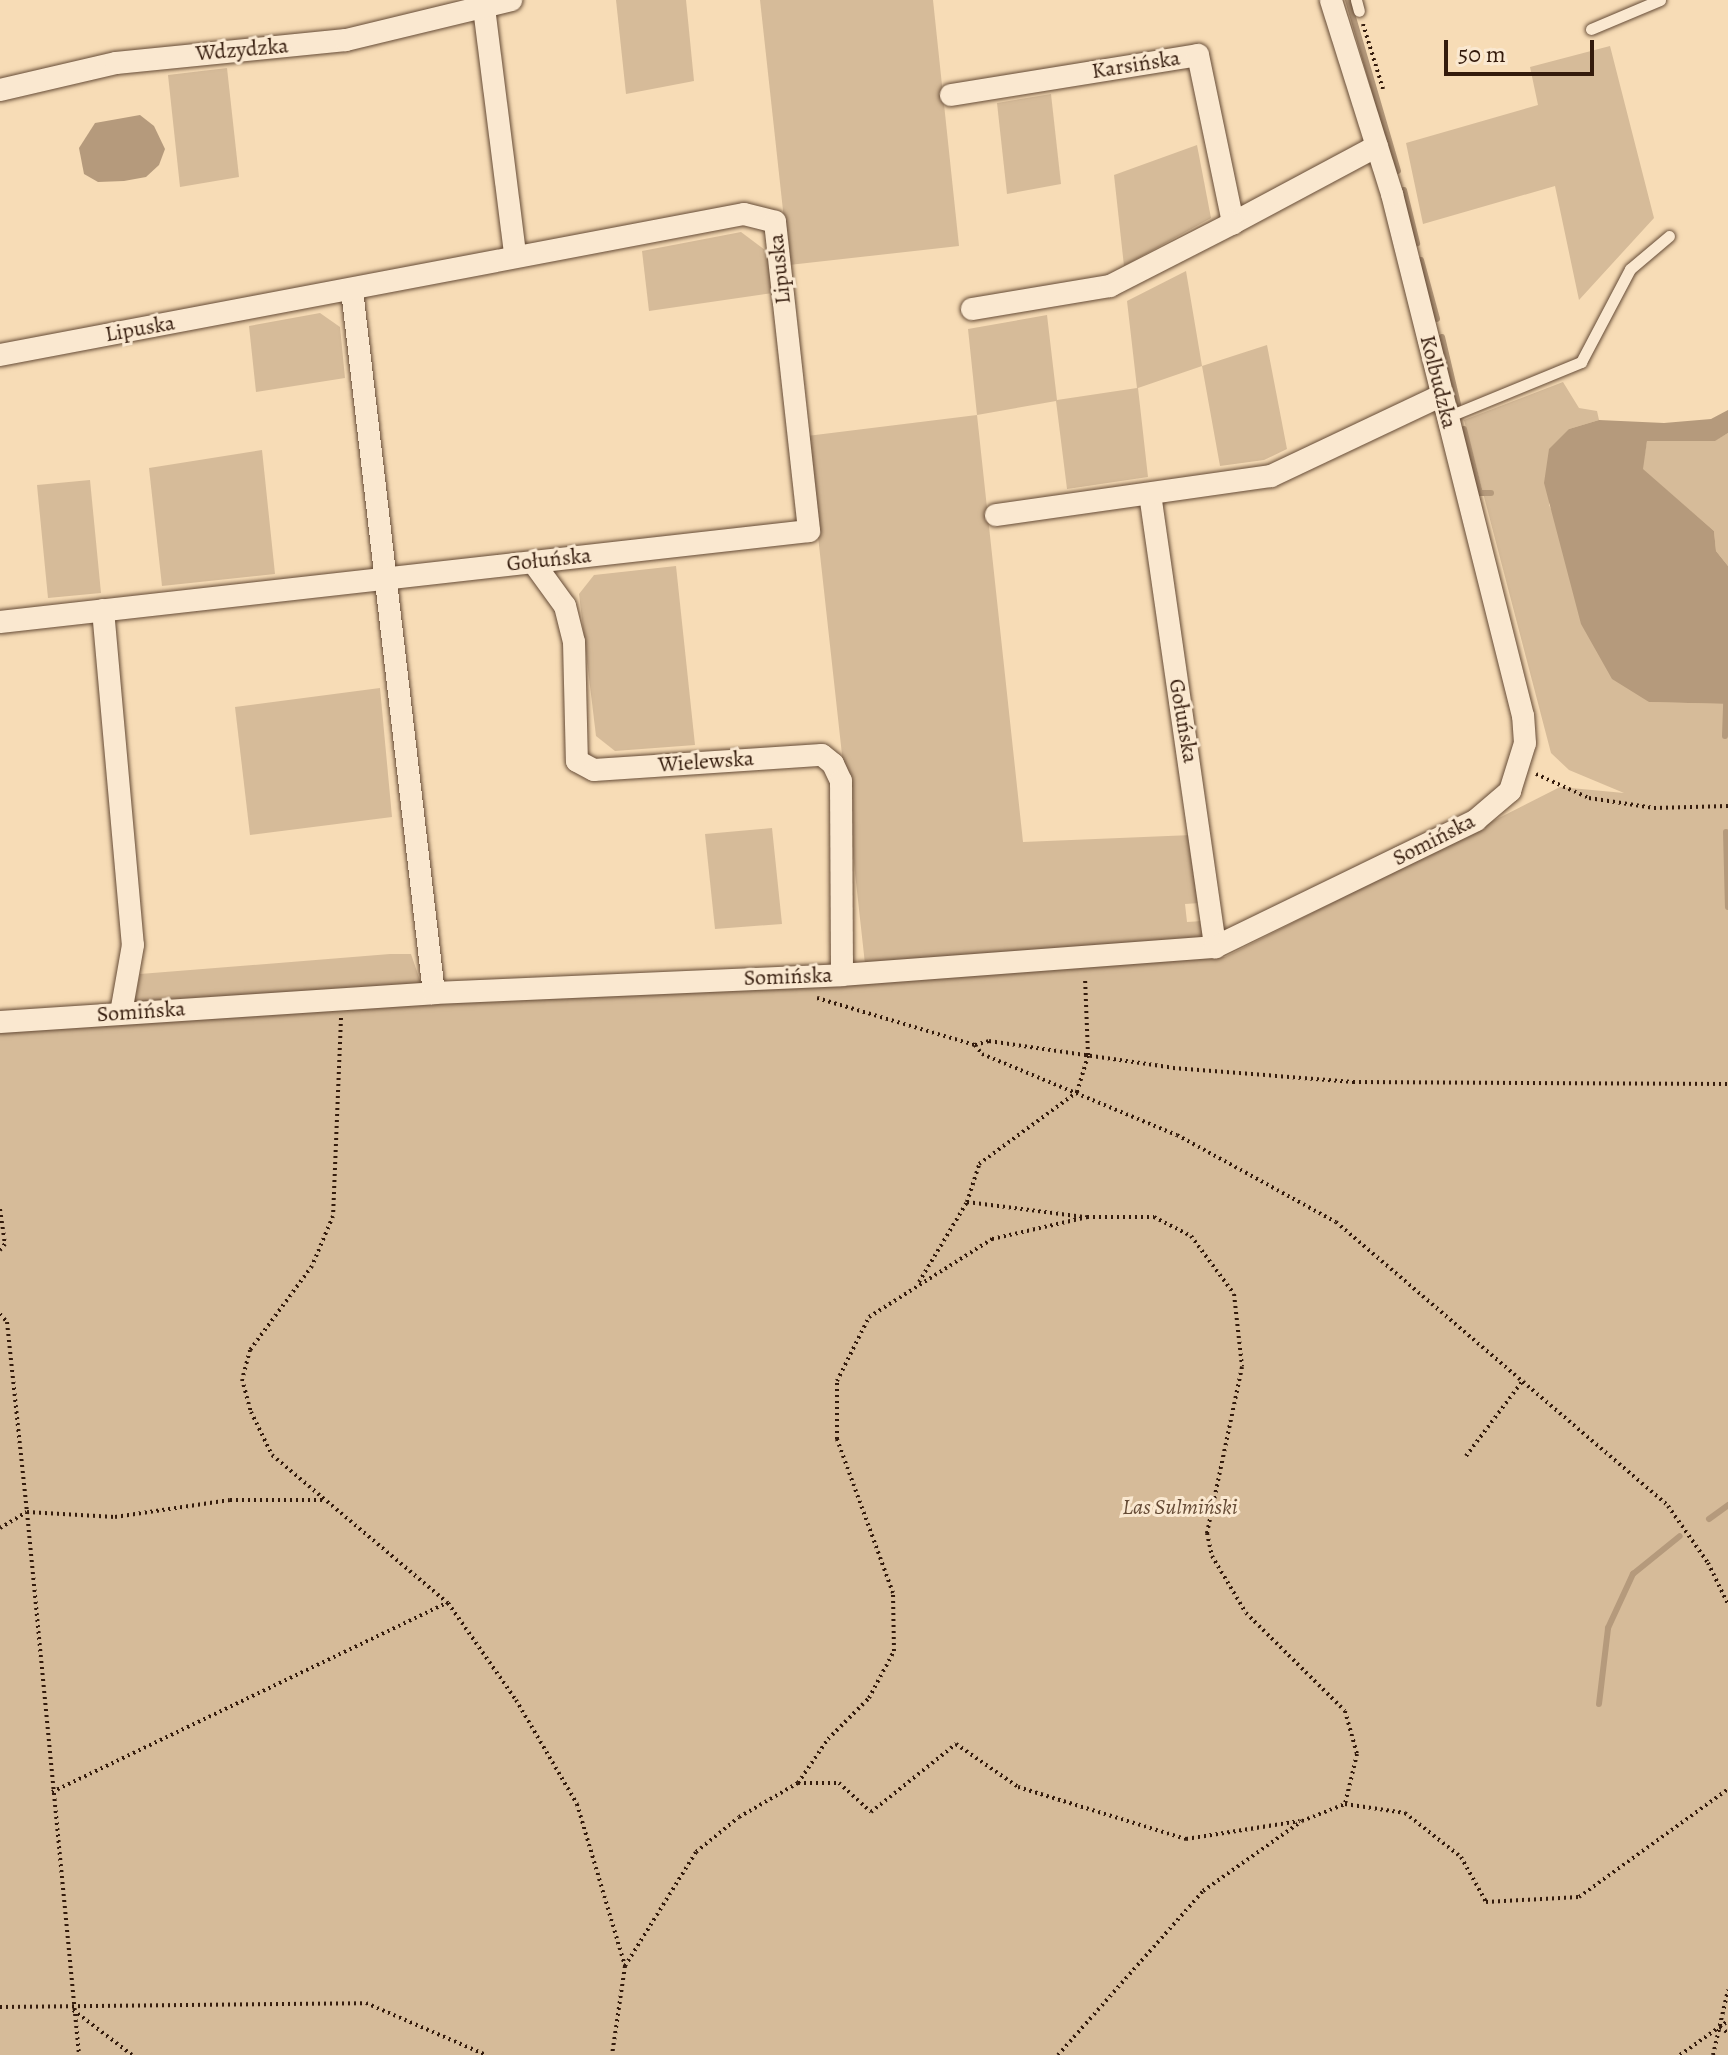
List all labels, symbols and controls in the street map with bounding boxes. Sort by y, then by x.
scale bar [1448,24,1598,74]
street label: Wdzydzka [195,33,289,67]
text: 50 m [1458,38,1506,70]
street label: Karsińska [1090,45,1182,85]
street label: Lipuska [763,233,797,305]
street label: Lipuska [103,310,177,348]
street label: Kolbudzka [1414,333,1462,431]
street label: Gołuńska [505,542,593,578]
street label: Gołuńska [1163,677,1203,765]
street label: Wielewska [657,745,755,779]
street label: Somińska [1389,808,1479,872]
street label: Somińska [743,962,833,992]
street label: Somińska [96,996,186,1028]
park label: Las Sulmiński [1122,1495,1238,1521]

